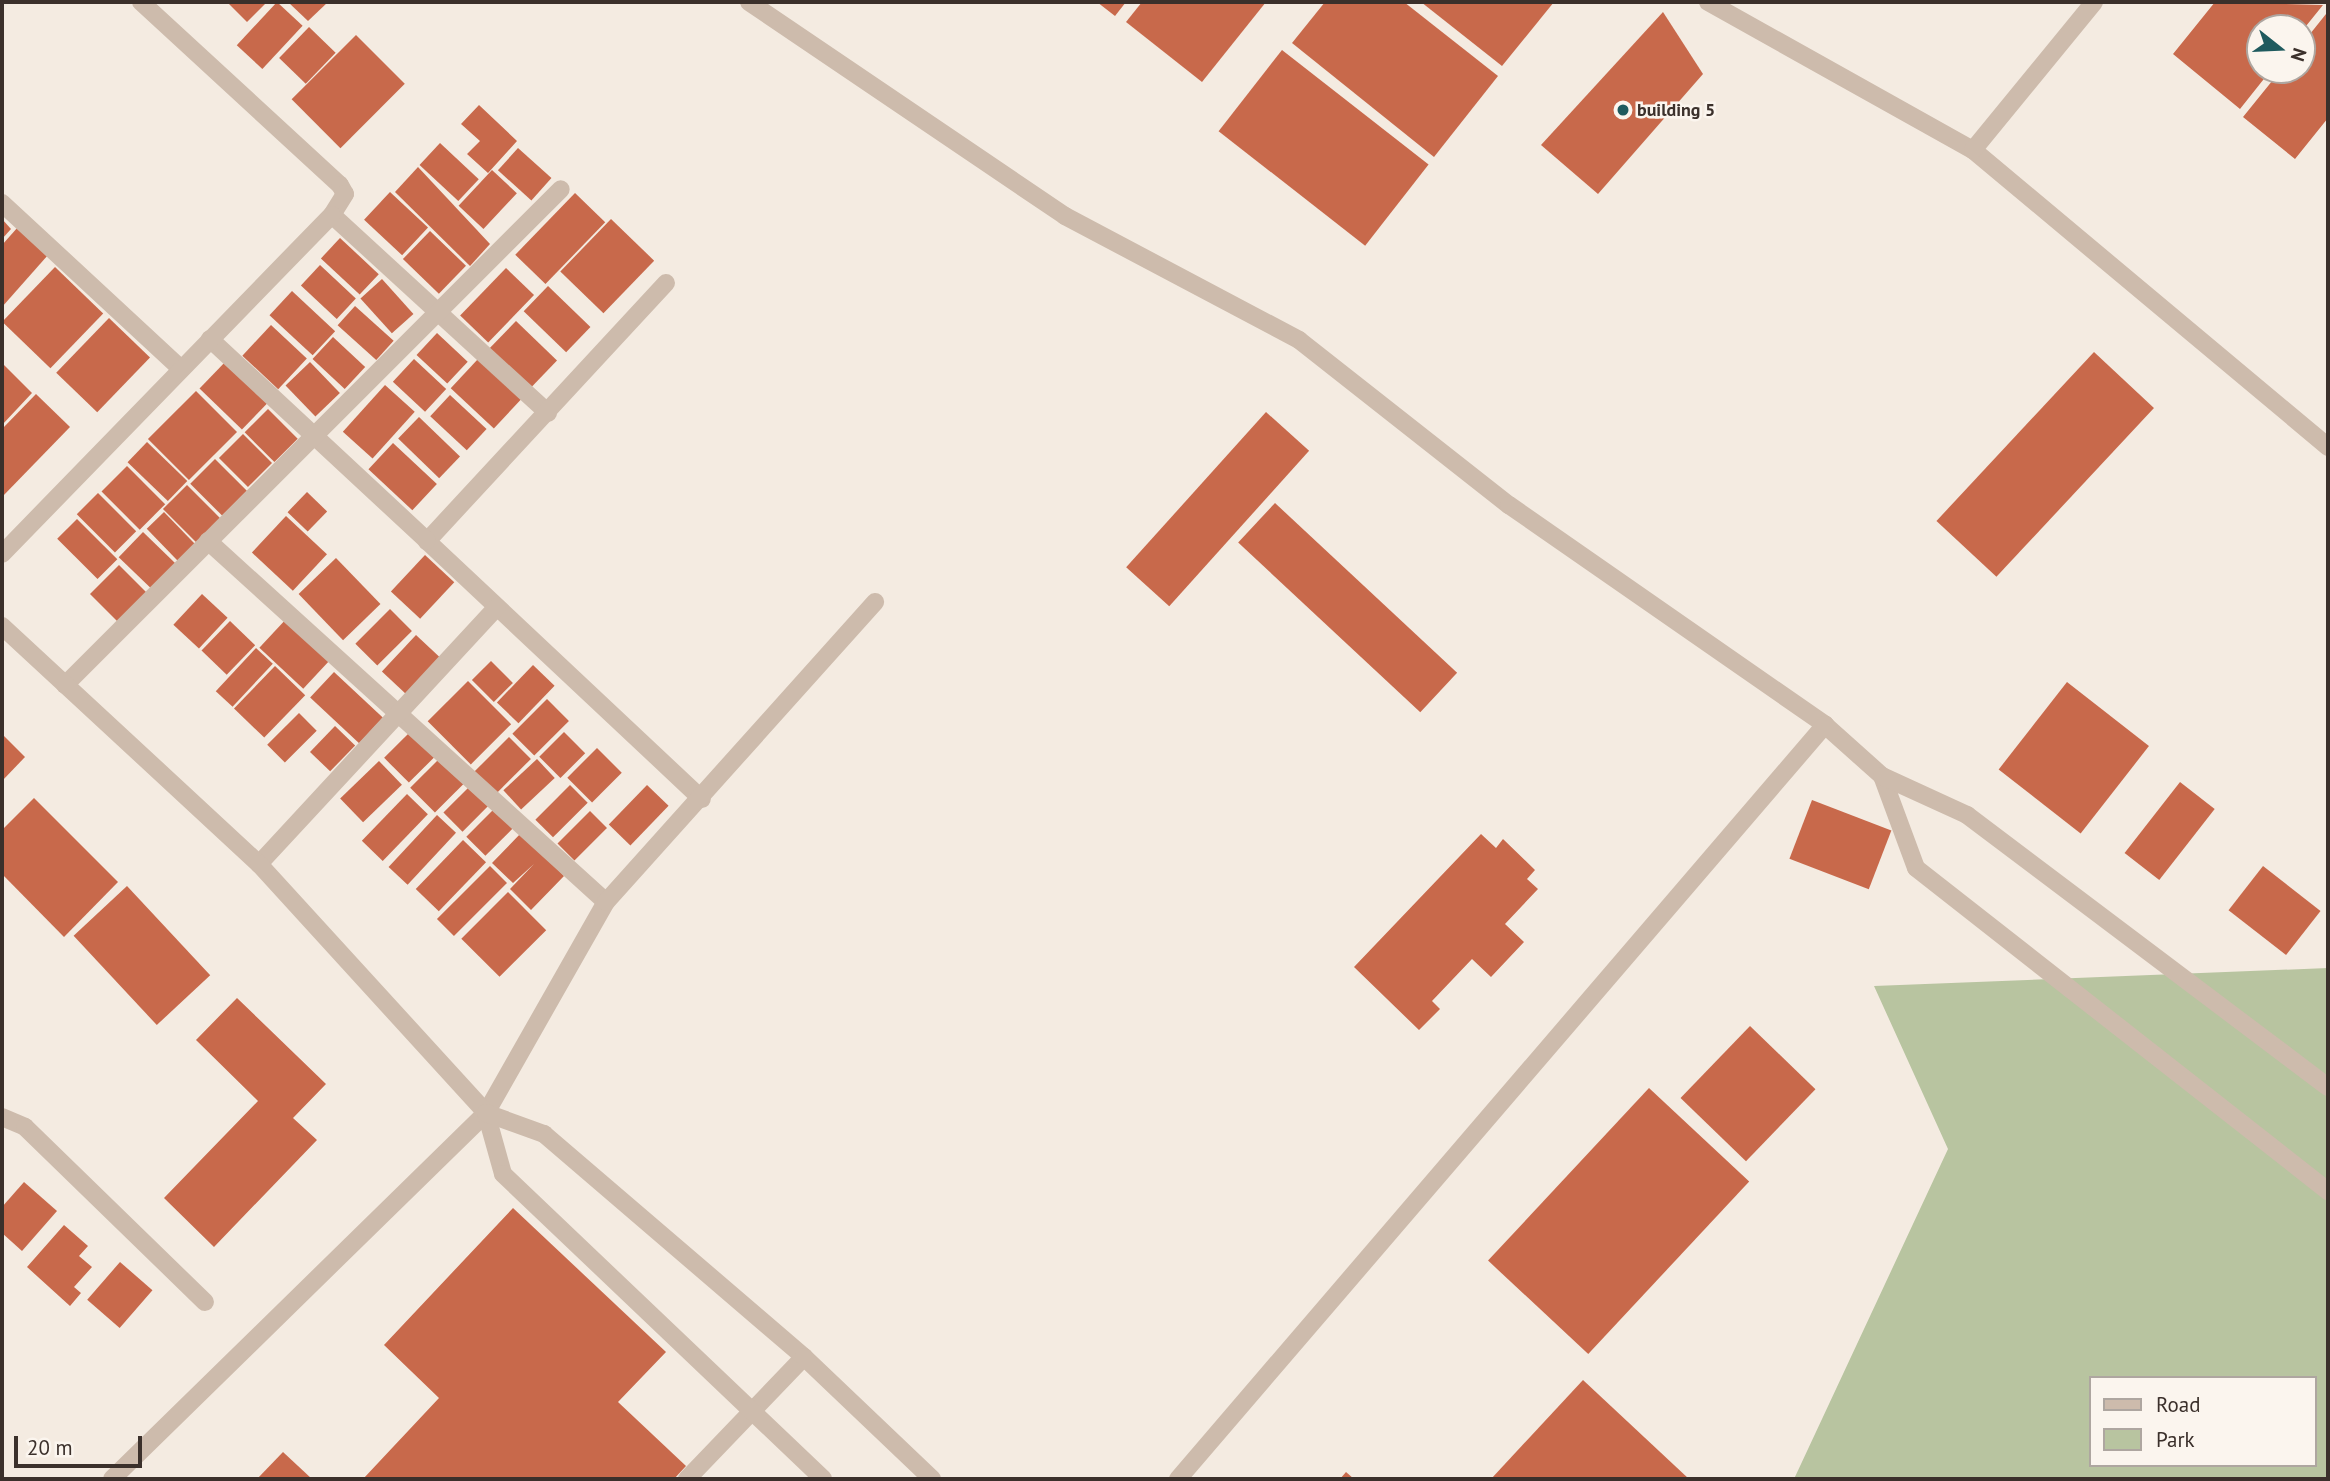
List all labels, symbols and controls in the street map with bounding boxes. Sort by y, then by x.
north arrow [2246,14,2316,84]
text: N [2286,45,2312,65]
place label: building 5 [1637,99,1715,121]
marker: building 5 [1615,102,1631,118]
legend [2088,1376,2316,1467]
text: Road [2156,1391,2200,1418]
scale bar [18,1422,145,1466]
text: Park [2156,1426,2195,1453]
text: 20 m [27,1434,73,1461]

